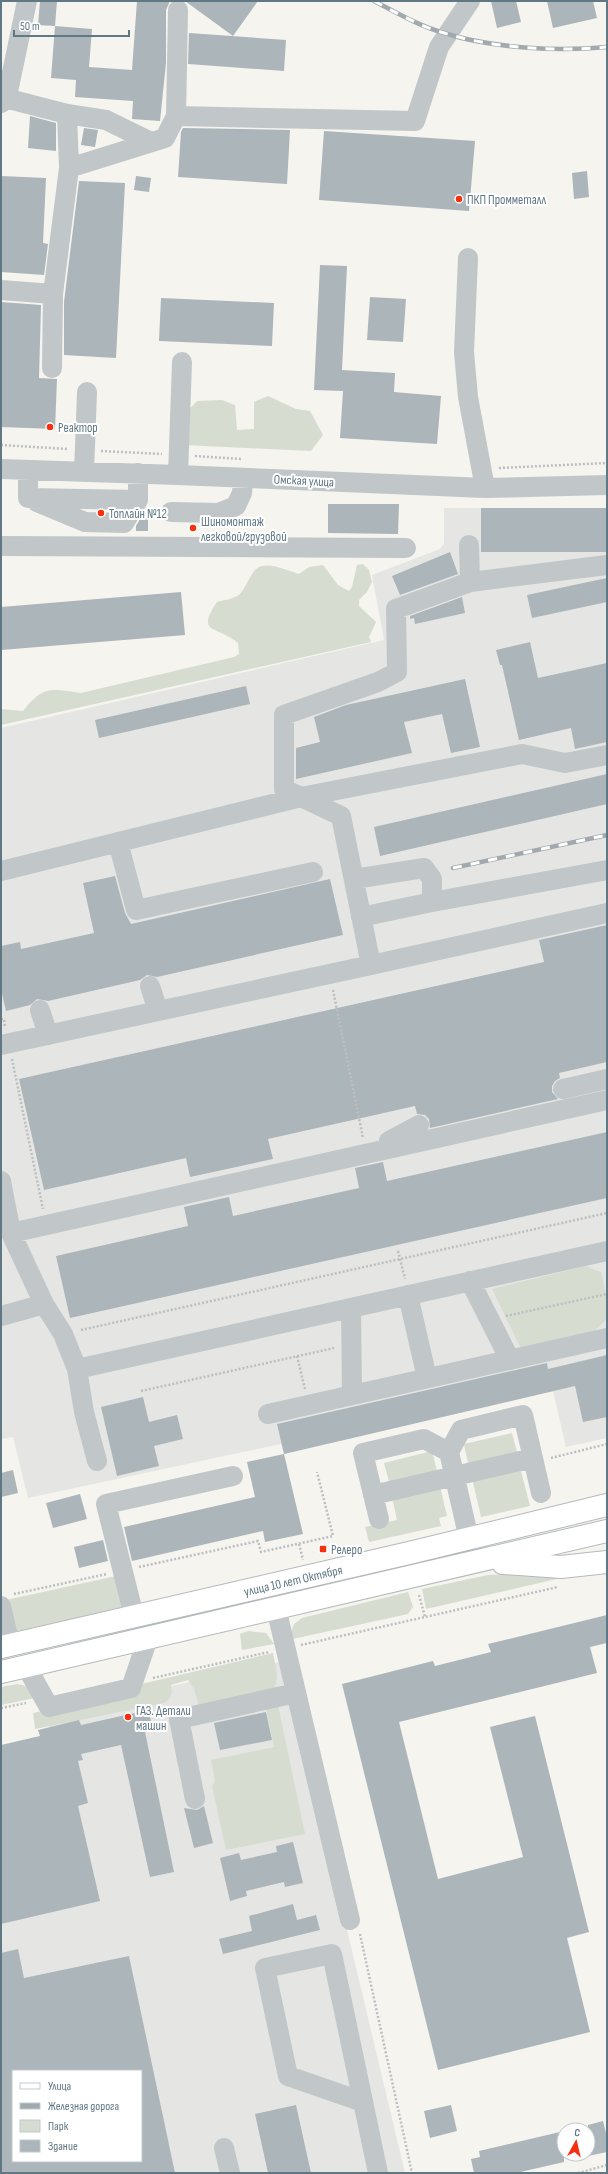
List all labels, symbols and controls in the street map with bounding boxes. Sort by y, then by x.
scale bar [14,12,129,38]
text: 50 m [20,19,40,34]
place label: ПКП Промметалл [467,192,546,208]
marker: ПКП Промметалл [454,194,464,204]
place label: Реактор [58,420,98,436]
marker: Реактор [45,422,55,432]
street label: Омская улица [273,471,334,491]
place label: Топлайн №12 [109,506,167,522]
marker: Топлайн №12 [96,508,106,518]
place label: Шиномонтаж легковой/грузовой [201,514,287,545]
marker: Шиномонтаж легковой/грузовой [188,523,198,533]
place label: Релеро [331,1542,362,1558]
marker: Релеро [318,1544,328,1554]
street label: улица 10 лет Октября [242,1562,344,1600]
place label: ГАЗ. Детали машин [136,1703,191,1734]
marker: ГАЗ. Детали машин [123,1712,133,1722]
legend [12,2070,142,2162]
text: Улица [48,2079,72,2094]
text: Железная дорога [48,2099,120,2114]
text: Парк [48,2119,69,2134]
north arrow [556,2122,596,2162]
text: С [574,2126,581,2139]
text: Здание [48,2139,78,2154]

